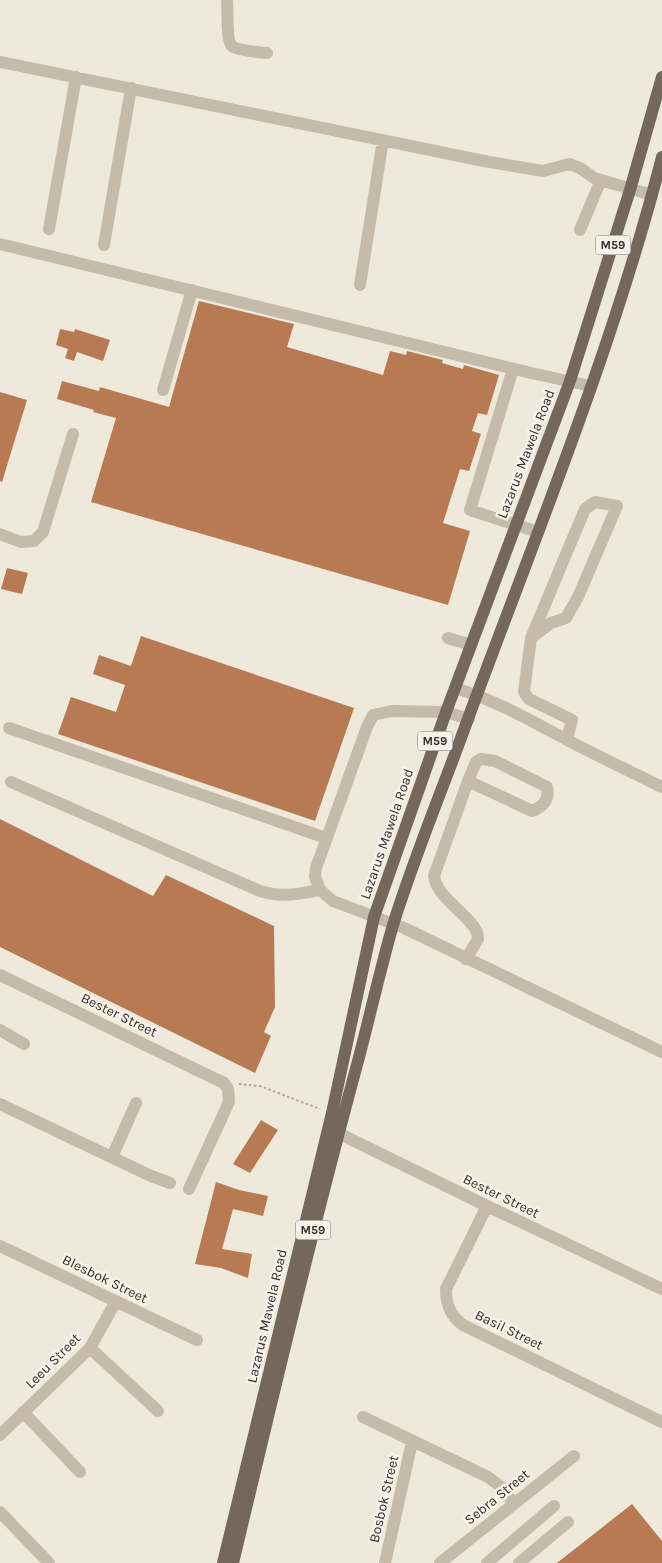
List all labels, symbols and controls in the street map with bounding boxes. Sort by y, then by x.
road number: M59 [596,236,630,254]
street label: Lazarus Mawela Road [494,387,558,521]
road number: M59 [418,731,452,750]
street label: Lazarus Mawela Road [357,767,417,901]
street label: Bester Street [78,989,160,1041]
street label: Bester Street [460,1170,542,1222]
road number: M59 [296,1220,330,1240]
street label: Lazarus Mawela Road [243,1247,291,1385]
street label: Blesbok Street [60,1251,150,1307]
street label: Basil Street [472,1306,546,1354]
street label: Leeu Street [22,1330,84,1392]
street label: Bosbok Street [366,1454,402,1544]
street label: Sebra Street [461,1466,533,1528]

